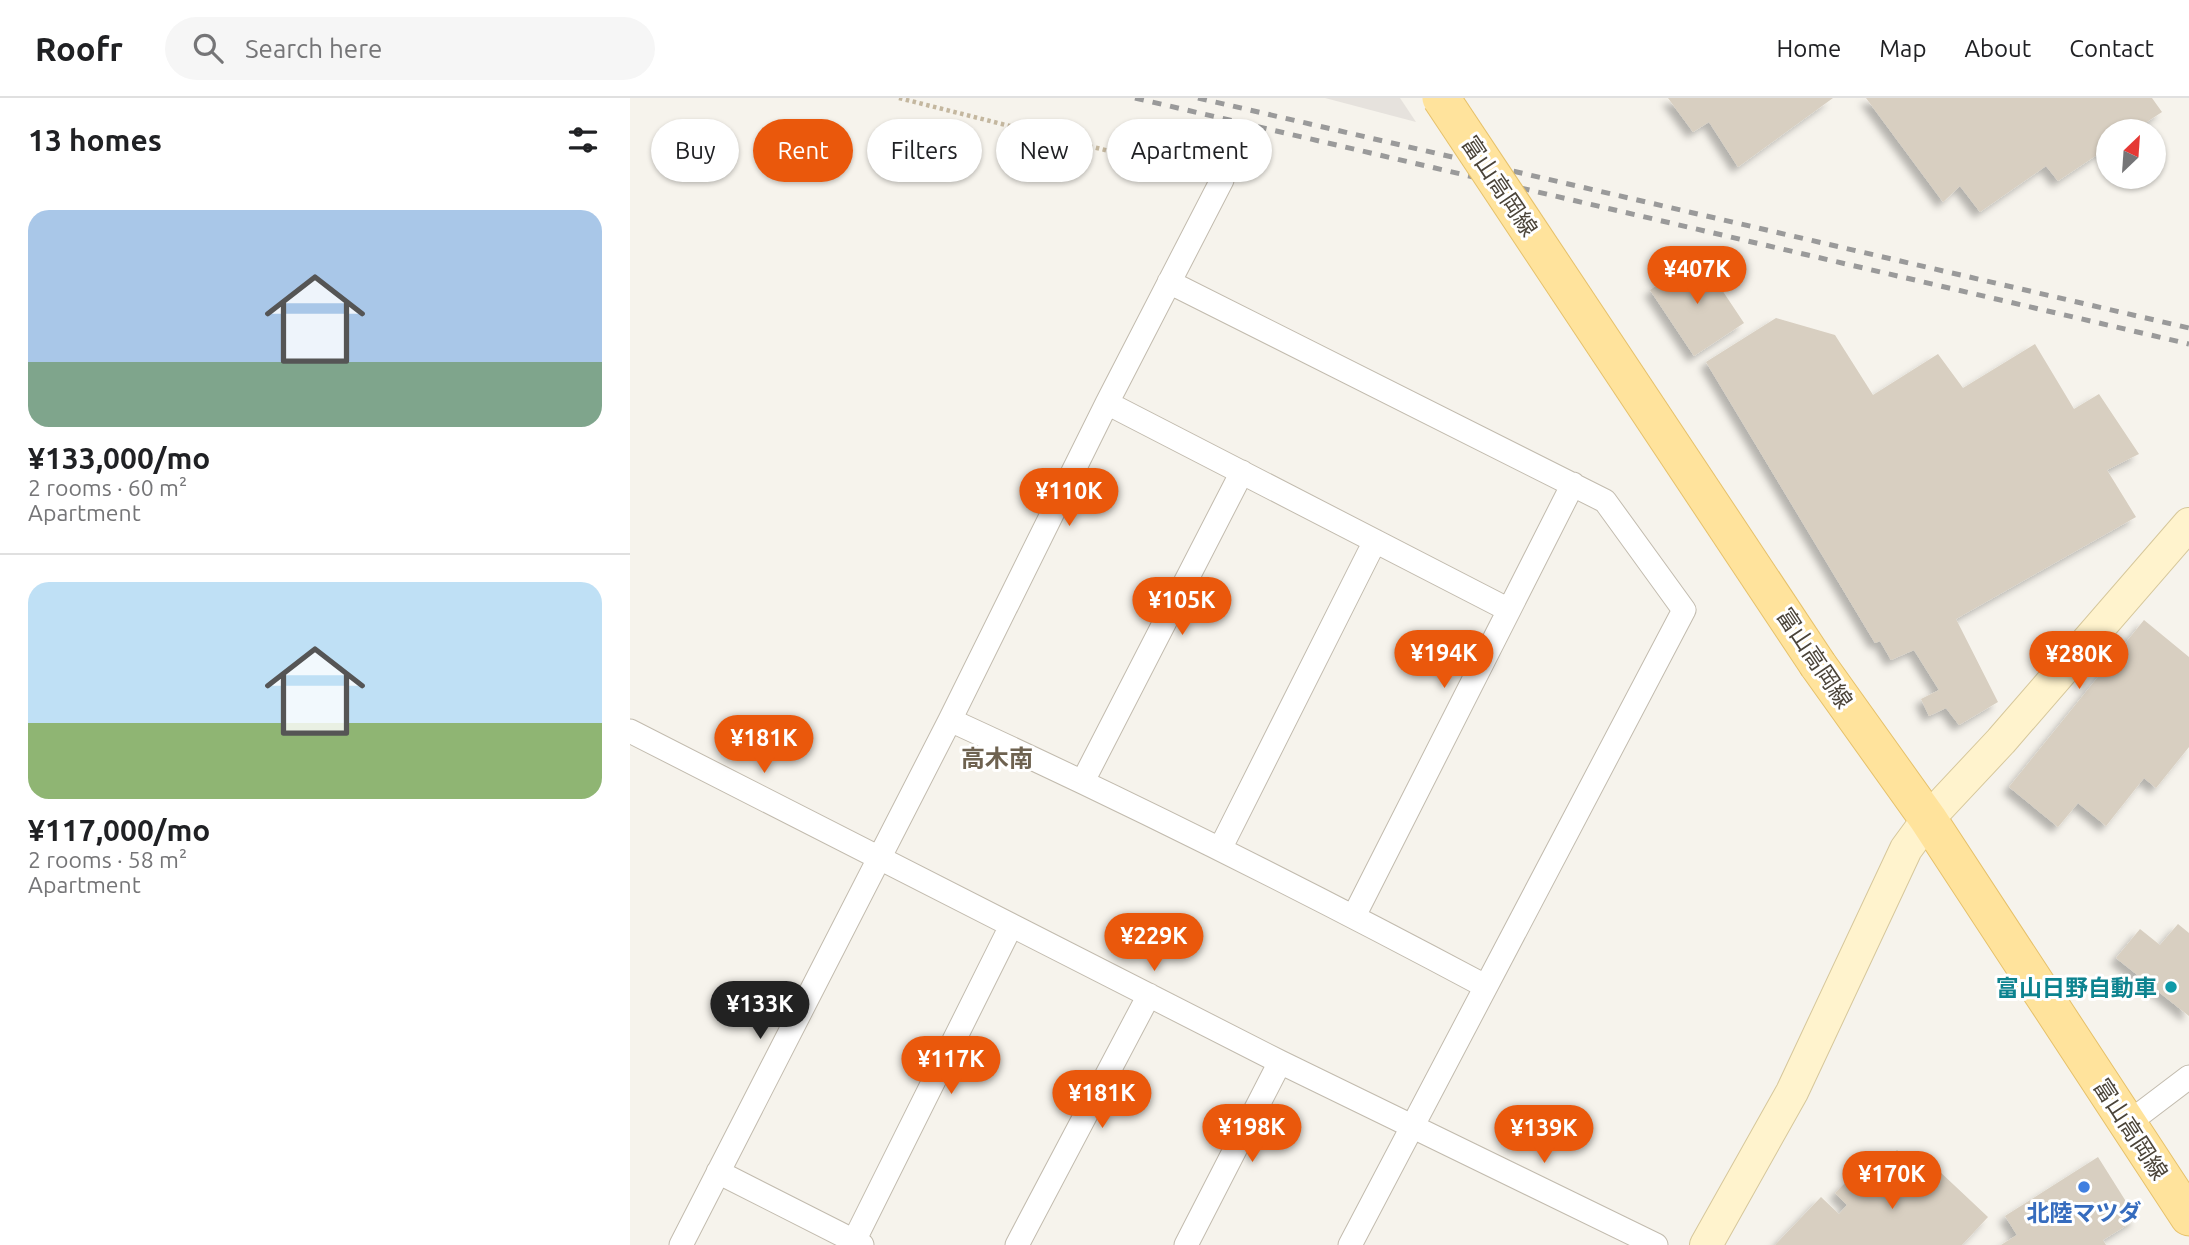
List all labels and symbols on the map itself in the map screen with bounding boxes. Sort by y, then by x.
north arrow [2096,119,2166,189]
street label: 富山高岡線 [1457,131,1543,241]
pin: ¥407K [1648,246,1746,306]
pin: ¥110K [1020,468,1118,528]
pin: ¥105K [1133,578,1231,637]
street label: 富山高岡線 [1772,603,1858,713]
pin: ¥194K [1395,630,1493,690]
pin: ¥280K [2030,632,2128,691]
pin: ¥181K [715,716,813,775]
district label: 高木南 [961,745,1033,772]
pin: ¥229K [1105,914,1203,973]
place label: 富山日野自動車 [1996,975,2157,1000]
marker: 富山日野自動車 [2163,979,2179,995]
pin: ¥133K [711,982,809,1041]
pin: ¥117K [902,1037,1000,1096]
pin: ¥181K [1053,1070,1151,1130]
street label: 富山高岡線 [2089,1074,2173,1184]
pin: ¥198K [1203,1104,1301,1164]
pin: ¥139K [1495,1105,1593,1165]
pin: ¥170K [1843,1152,1941,1211]
marker: 北陸マツダ [2076,1179,2092,1195]
place label: 北陸マツダ [2027,1200,2142,1225]

